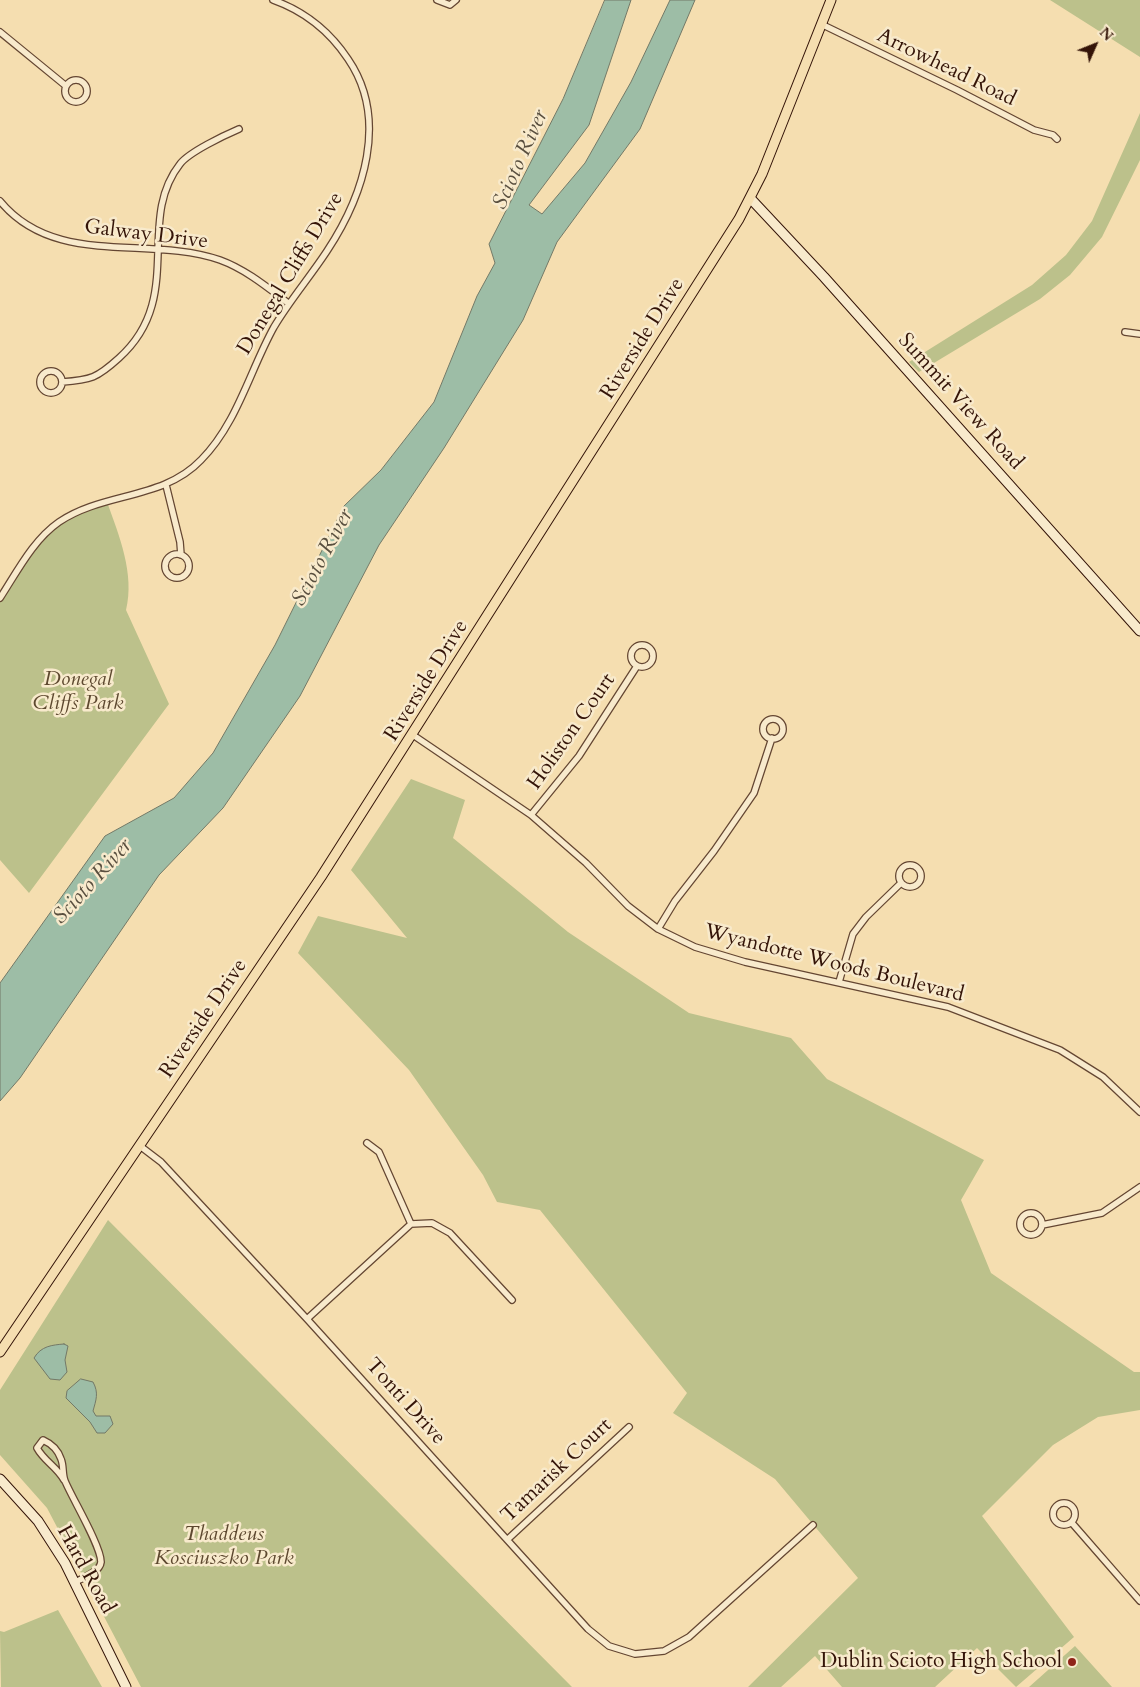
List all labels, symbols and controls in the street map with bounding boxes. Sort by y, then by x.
north arrow [1070,20,1120,70]
street label: Arrowhead Road [872,23,1020,113]
text: N [1095,23,1117,45]
water label: Scioto River [487,106,555,214]
street label: Donegal Cliffs Drive [233,188,349,360]
street label: Galway Drive [83,215,209,255]
street label: Riverside Drive [596,274,690,404]
street label: Summit View Road [892,328,1028,476]
water label: Scioto River [287,505,359,611]
street label: Riverside Drive [380,616,474,746]
park label: Donegal Cliffs Park [33,667,123,717]
street label: Holiston Court [523,669,621,795]
water label: Scioto River [48,834,138,930]
street label: Wyandotte Woods Boulevard [702,920,966,1008]
street label: Riverside Drive [155,955,253,1083]
street label: Tonti Drive [360,1354,450,1450]
street label: Tamarisk Court [496,1413,618,1529]
street label: Hard Road [50,1521,120,1619]
park label: Thaddeus Kosciuszko Park [154,1522,294,1572]
place label: Dublin Scioto High School [820,1649,1062,1675]
marker: Dublin Scioto High School [1066,1656,1078,1668]

